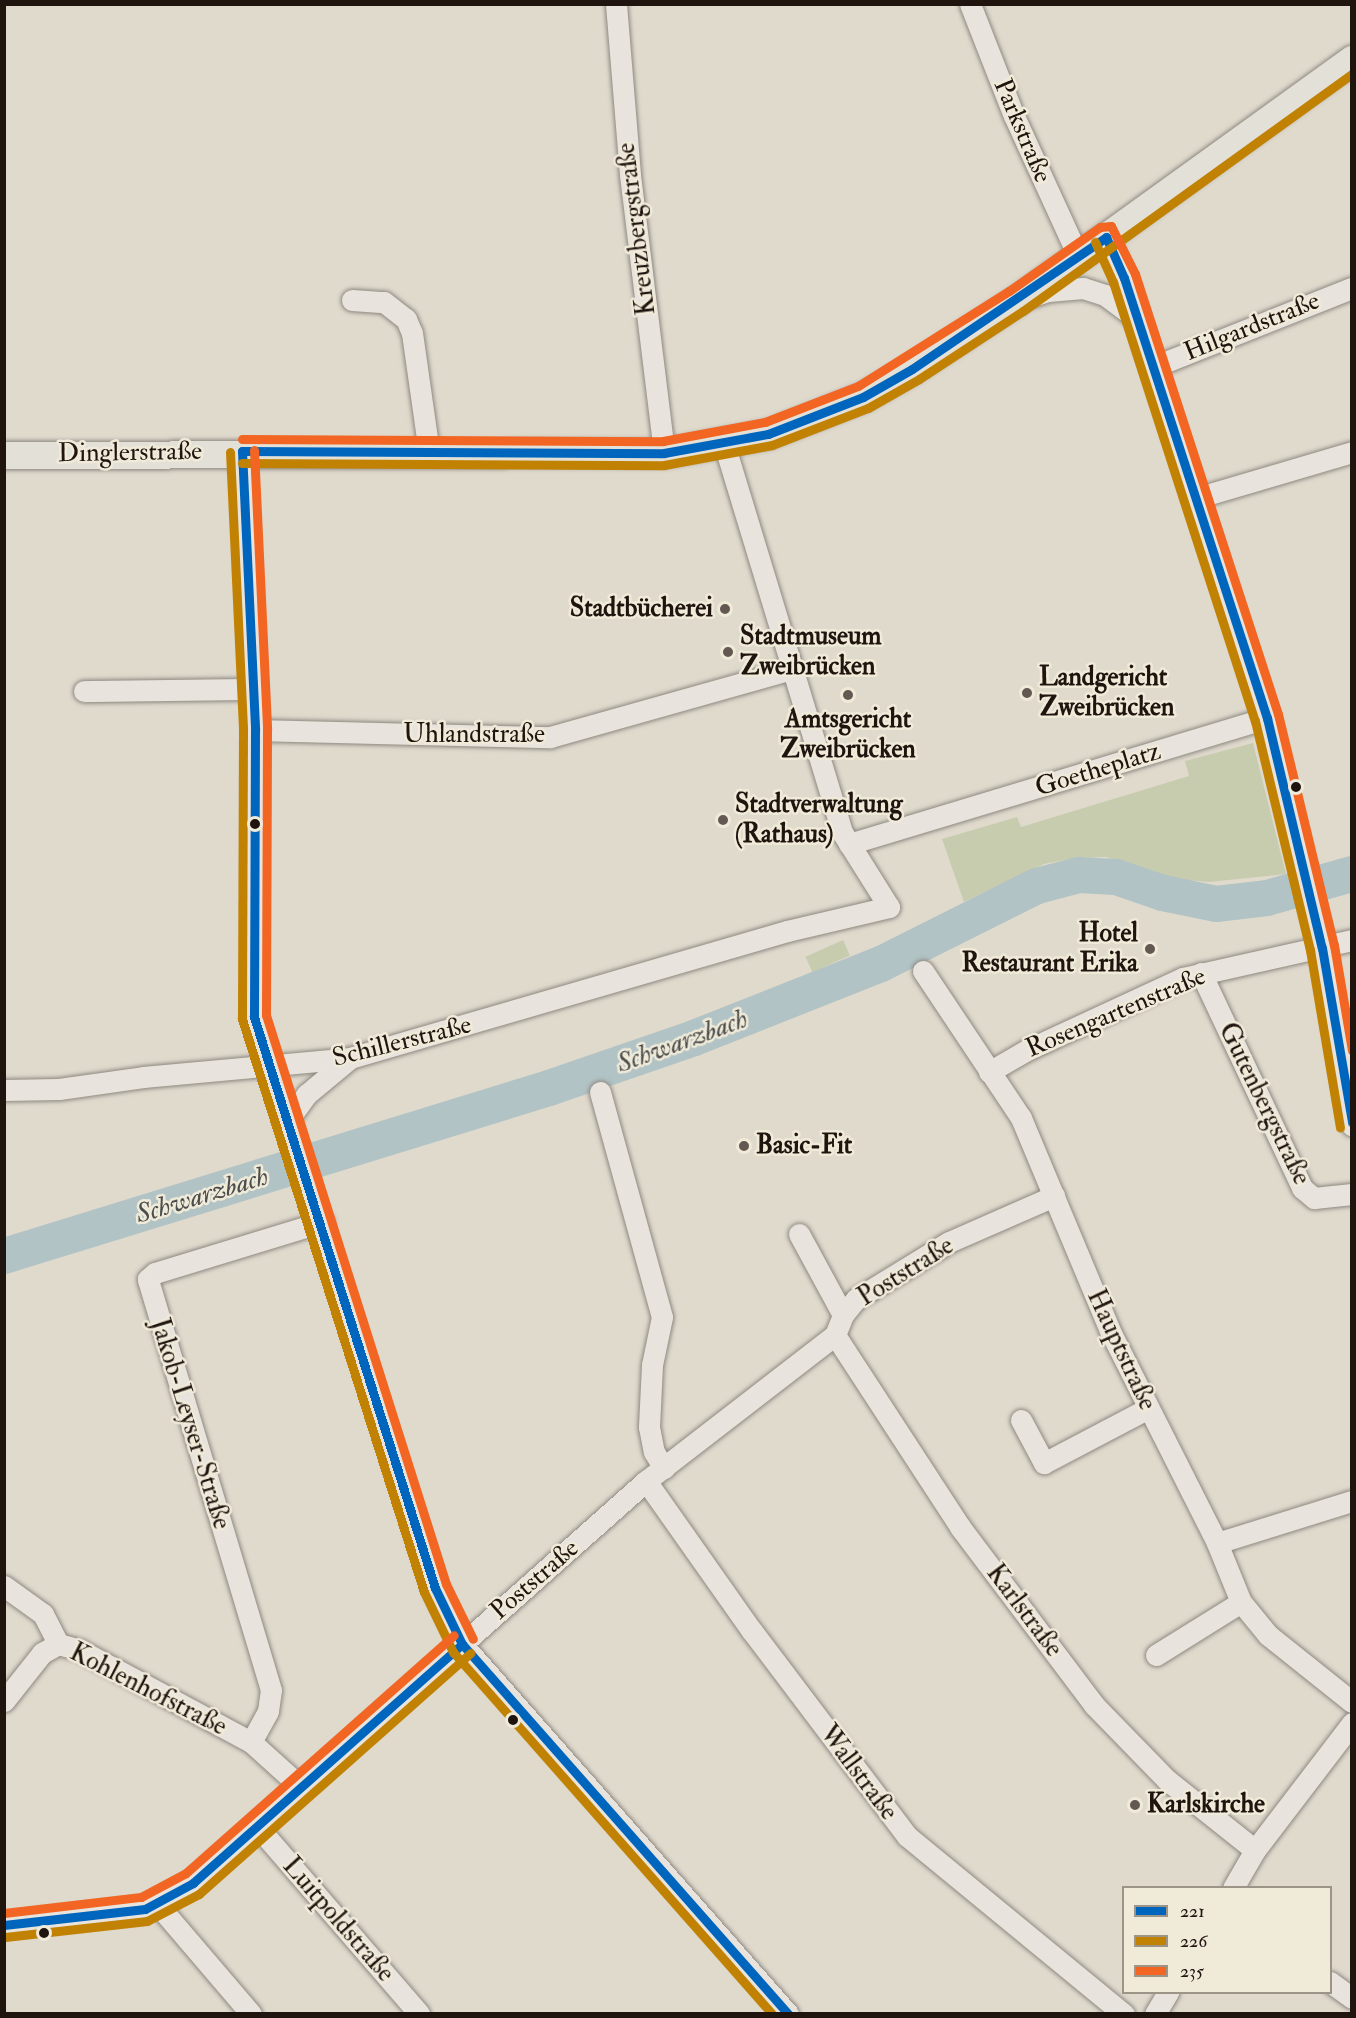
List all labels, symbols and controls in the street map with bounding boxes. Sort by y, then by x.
street label: Parkstraße [986,74,1058,188]
street label: Kreuzbergstraße [611,141,663,317]
street label: Hilgardstraße [1180,286,1324,368]
street label: Dinglerstraße [58,436,202,470]
place label: Stadtbücherei [570,593,713,625]
marker: Stadtbücherei [718,602,732,616]
place label: Stadtmuseum Zweibrücken [740,621,882,682]
marker: Stadtmuseum Zweibrücken [721,645,735,659]
place label: Landgericht Zweibrücken [1039,662,1174,724]
marker: Landgericht Zweibrücken [1020,686,1034,700]
marker: Amtsgericht Zweibrücken [841,688,855,702]
place label: Amtsgericht Zweibrücken [780,704,916,766]
street label: Uhlandstraße [403,719,545,751]
street label: Goetheplatz [1032,736,1164,804]
unlabelled marker [1290,781,1302,793]
place label: Stadtverwaltung (Rathaus) [735,789,902,850]
marker: Stadtverwaltung (Rathaus) [716,813,730,827]
unlabelled marker [249,818,261,830]
place label: Hotel Restaurant Erika [961,918,1138,980]
marker: Hotel Restaurant Erika [1143,942,1157,956]
street label: Rosengartenstraße [1021,961,1211,1065]
water label: Schwarzbach [612,1002,752,1080]
street label: Schillerstraße [329,1010,475,1074]
street label: Gutenbergstraße [1211,1018,1317,1190]
place label: Basic-Fit [756,1130,852,1162]
marker: Basic-Fit [737,1139,751,1153]
water label: Schwarzbach [132,1160,272,1230]
street label: Poststraße [852,1230,960,1314]
street label: Hauptstraße [1079,1285,1163,1415]
street label: Jakob-Leyser-Straße [143,1315,237,1533]
street label: Poststraße [484,1533,586,1627]
street label: Karlstraße [979,1559,1069,1663]
street label: Kohlenhofstraße [64,1637,232,1743]
unlabelled marker [507,1714,519,1726]
street label: Wallstraße [812,1719,904,1827]
place label: Karlskirche [1147,1789,1265,1821]
marker: Karlskirche [1128,1798,1142,1812]
street label: Luitpoldstraße [275,1851,401,1989]
legend [1122,1886,1332,1994]
text: 221 [1180,1900,1205,1923]
unlabelled marker [38,1927,50,1939]
text: 226 [1180,1930,1207,1953]
text: 235 [1180,1960,1204,1983]

